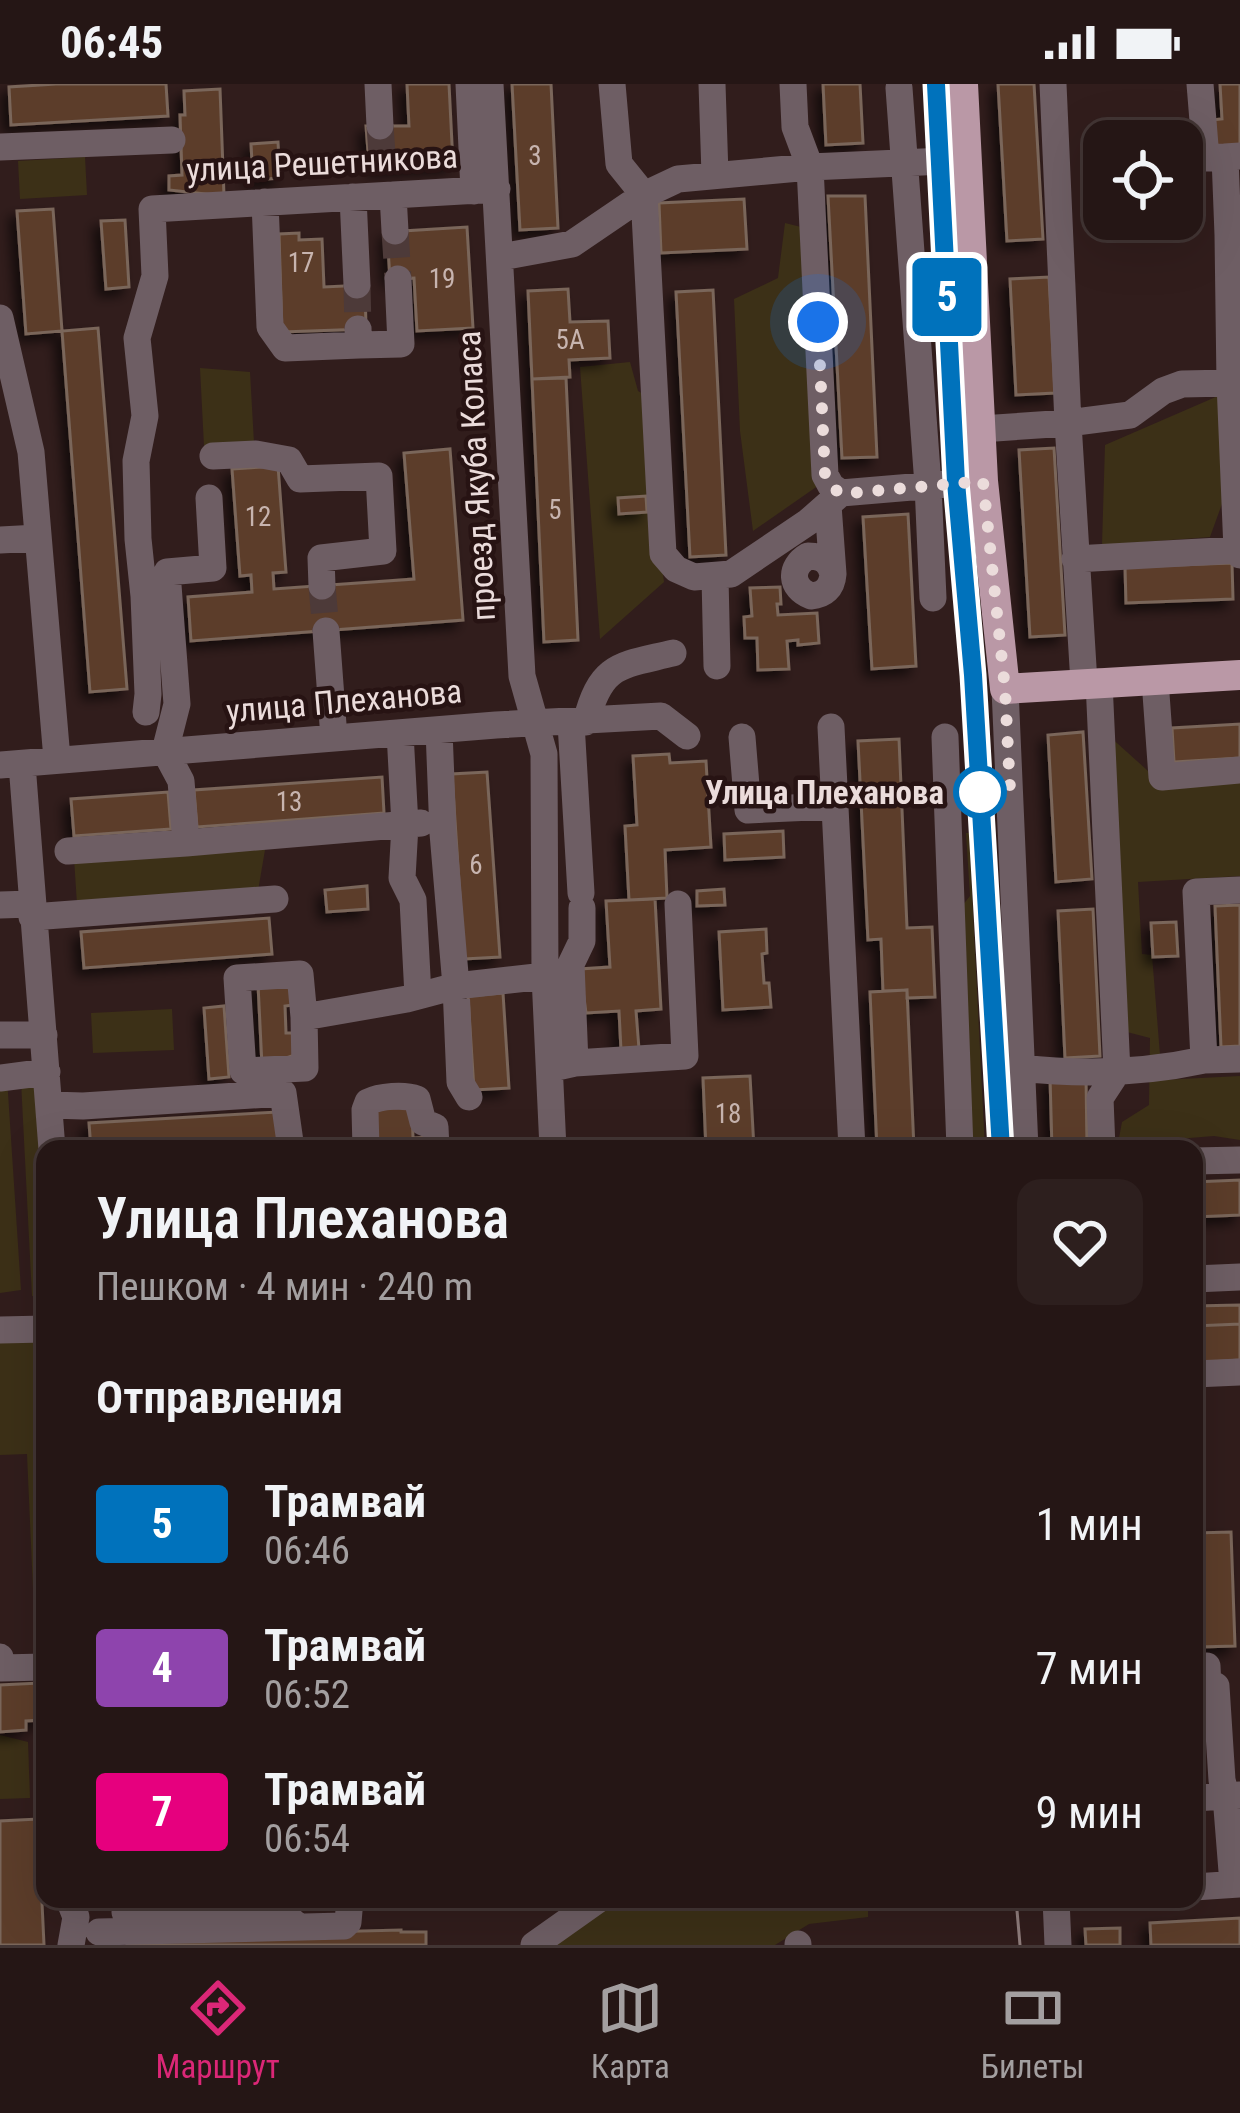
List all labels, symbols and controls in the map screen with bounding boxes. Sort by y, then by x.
text: 06:45 [60,16,163,69]
map controls [1083,120,1203,240]
button: locate [1083,120,1203,240]
street label: улица Решетникова [185,136,459,190]
house number: 3 [528,140,542,172]
house number: 17 [288,247,314,279]
line badge: 5 [908,258,986,336]
house number: 19 [429,263,455,295]
text: 5 [936,272,958,321]
your location [788,292,848,352]
house number: 5А [556,324,585,356]
street label: проезд Якуба Коласа [449,330,503,622]
house number: 5 [548,494,562,526]
house number: 12 [245,501,271,533]
street label: улица Плеханова [225,671,463,731]
marker: Улица Плеханова [955,767,1005,817]
place label: Улица Плеханова [705,773,944,812]
house number: 13 [276,786,302,818]
house number: 6 [469,849,483,881]
house number: 18 [715,1098,741,1130]
button: heart [1017,1179,1143,1305]
text: Улица Плеханова [96,1185,509,1252]
text: Пешком · 4 мин · 240 m [96,1264,473,1310]
text: Отправления [96,1371,343,1424]
text: Трамвай [264,1475,426,1528]
text: 1 мин [1036,1498,1143,1551]
text: 5 [151,1499,173,1548]
text: 06:46 [264,1528,350,1574]
text: Трамвай [264,1619,426,1672]
text: 7 мин [1036,1642,1143,1695]
text: 4 [151,1643,173,1692]
text: 06:52 [264,1672,350,1718]
text: Трамвай [264,1763,426,1816]
text: 9 мин [1036,1786,1143,1839]
text: 7 [151,1787,173,1836]
text: 06:54 [264,1816,350,1862]
tab: Маршрут [156,1975,280,2086]
tab: Карта [591,1975,670,2086]
tab: Билеты [981,1975,1084,2086]

